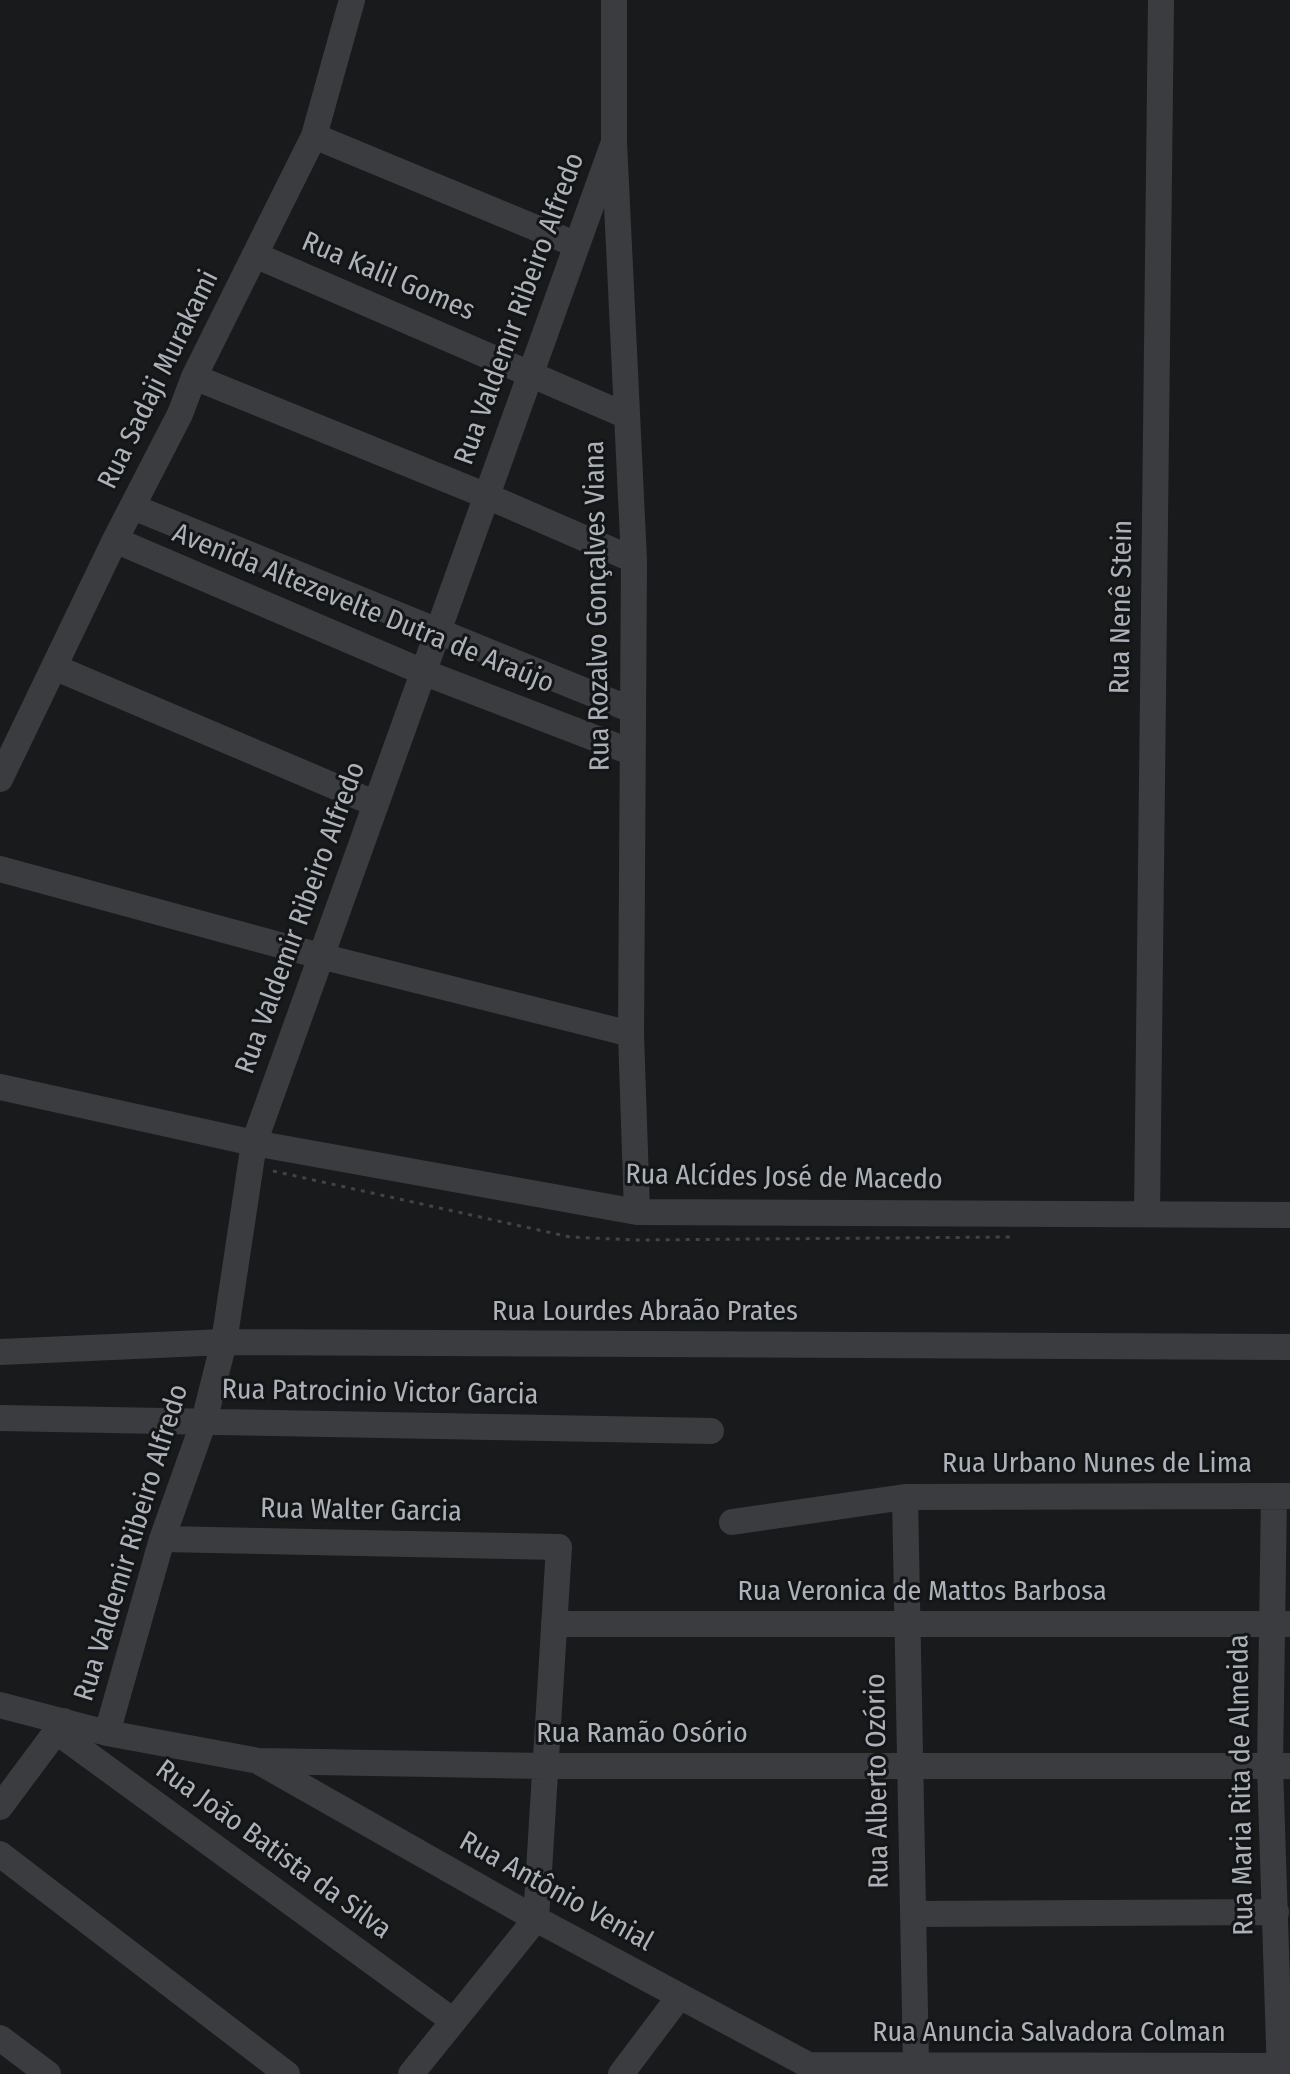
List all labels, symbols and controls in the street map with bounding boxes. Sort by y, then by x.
street label: Rua Valdemir Ribeiro Alfredo [448,148,592,470]
street label: Rua Kalil Gomes [296,225,480,329]
street label: Rua Sadaji Murakami [92,265,226,495]
street label: Rua Rozalvo Gonçalves Viana [578,440,618,772]
street label: Avenida Altezevelte Dutra de Araújo [167,517,559,701]
street label: Rua Nenê Stein [1104,519,1140,695]
street label: Rua Valdemir Ribeiro Alfredo [229,757,373,1079]
street label: Rua Alcídes José de Macedo [625,1158,943,1198]
street label: Rua Lourdes Abraão Prates [492,1295,798,1329]
street label: Rua Patrocinio Victor Garcia [221,1373,539,1413]
street label: Rua Valdemir Ribeiro Alfredo [68,1381,196,1705]
street label: Rua Urbano Nunes de Lima [942,1447,1252,1481]
street label: Rua Walter Garcia [260,1492,462,1530]
street label: Rua Veronica de Mattos Barbosa [737,1575,1107,1609]
street label: Rua Maria Rita de Almeida [1223,1634,1261,1936]
street label: Rua Alberto Ozório [859,1673,897,1889]
street label: Rua Ramão Osório [536,1717,748,1751]
street label: Rua João Batista da Silva [149,1753,397,1947]
street label: Rua Antônio Venial [453,1825,659,1959]
street label: Rua Anuncia Salvadora Colman [872,2016,1226,2050]

